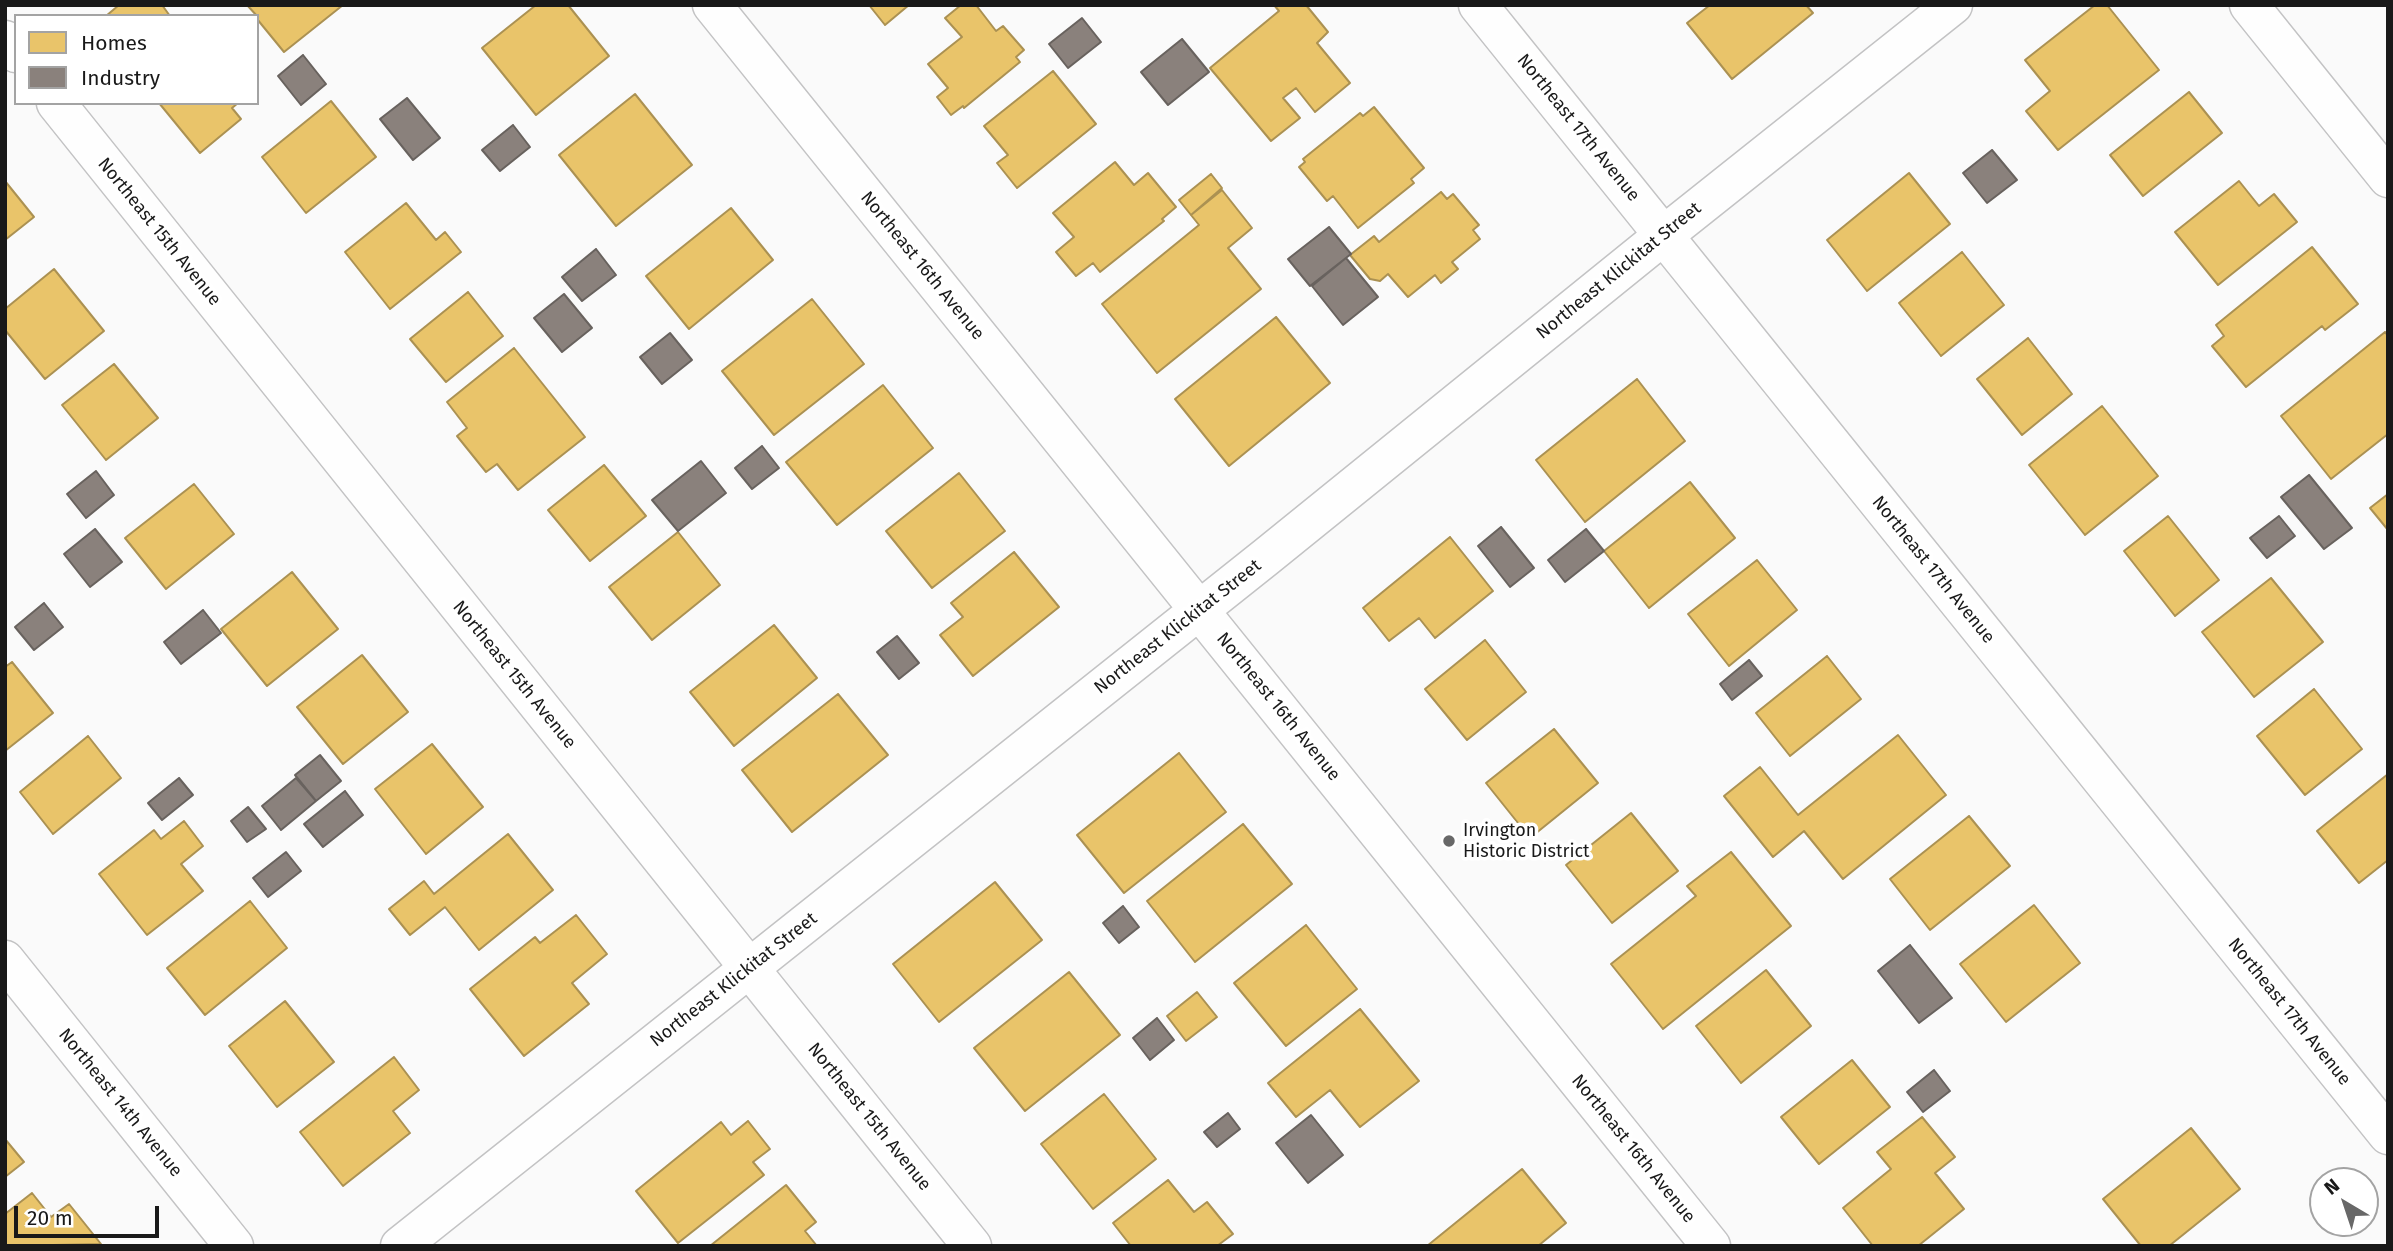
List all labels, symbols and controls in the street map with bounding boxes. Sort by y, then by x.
legend [14,14,259,105]
text: Homes [81,30,147,56]
street label: Northeast 17th Avenue [1512,50,1644,206]
text: Industry [81,65,160,91]
street label: Northeast 15th Avenue [93,154,225,310]
street label: Northeast 16th Avenue [856,187,988,345]
street label: Northeast Klickitat Street [1532,198,1706,344]
street label: Northeast 17th Avenue [1867,492,1999,648]
street label: Northeast Klickitat Street [1090,555,1266,699]
street label: Northeast 15th Avenue [448,597,580,753]
street label: Northeast 16th Avenue [1212,628,1344,786]
place label: Irvington Historic District [1463,820,1590,862]
marker: Irvington Historic District [1441,833,1457,849]
street label: Northeast Klickitat Street [646,908,822,1052]
street label: Northeast 17th Avenue [2223,934,2355,1090]
street label: Northeast 14th Avenue [54,1024,186,1182]
street label: Northeast 15th Avenue [803,1039,935,1195]
street label: Northeast 16th Avenue [1567,1070,1699,1228]
north arrow [2309,1167,2379,1237]
text: N [2320,1174,2344,1200]
scale bar [18,1192,163,1236]
text: 20 m [27,1205,73,1231]

